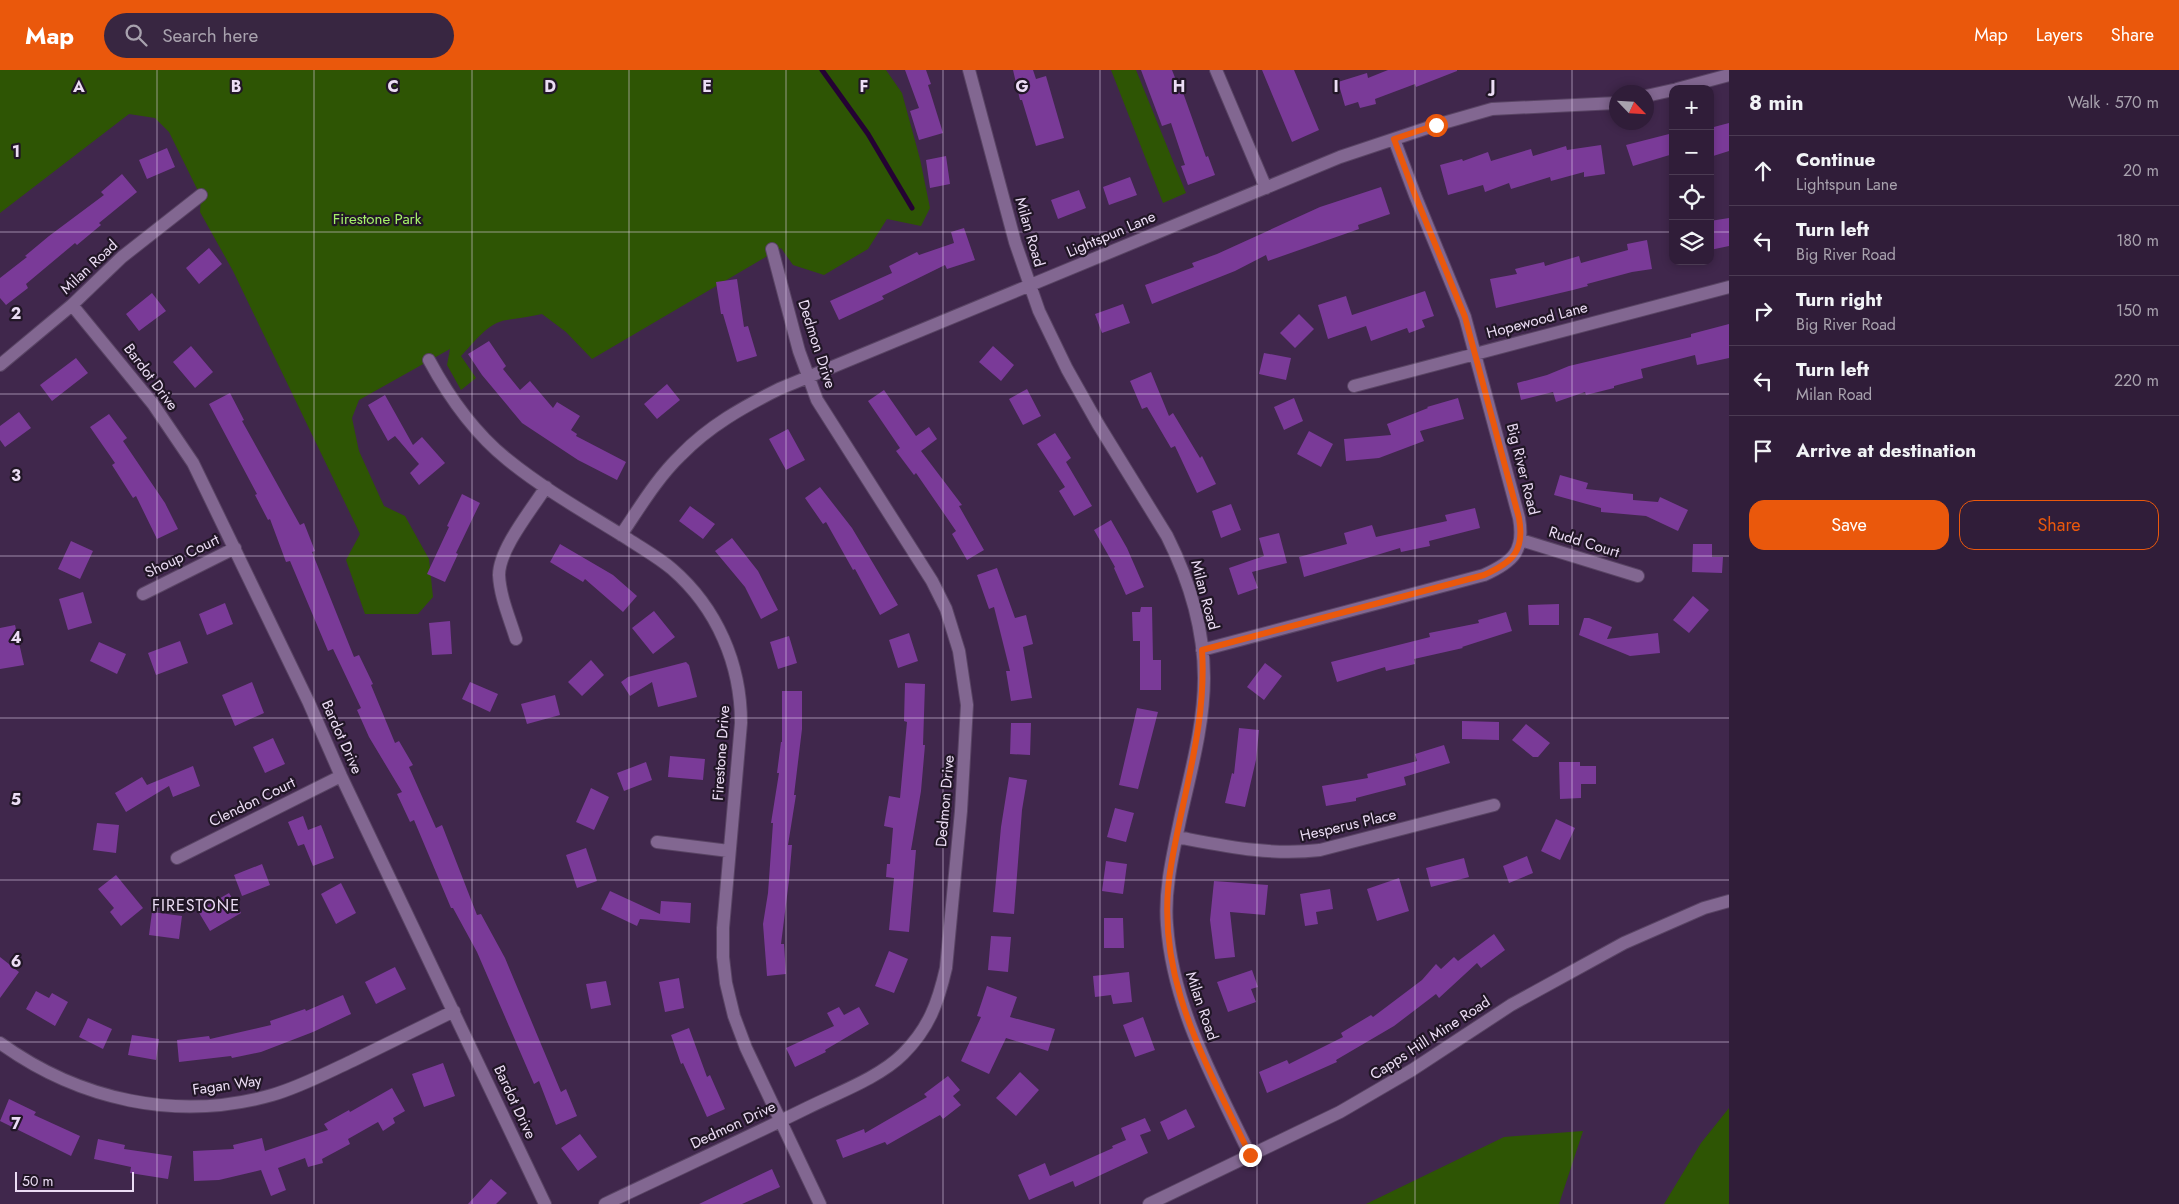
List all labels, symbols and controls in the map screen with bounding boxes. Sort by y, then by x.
search box [104,13,454,58]
text: Map [25,18,74,53]
icon: search [122,21,150,49]
text: Search here [162,22,258,49]
text: Map [1974,22,2008,48]
text: Layers [2036,22,2083,48]
text: Share [2111,22,2154,48]
text: A [72,75,85,98]
text: B [231,75,241,98]
text: C [387,75,399,98]
text: D [544,75,556,98]
text: E [702,75,712,98]
text: F [860,75,868,98]
text: G [1015,75,1029,98]
text: H [1173,75,1185,98]
text: I [1333,75,1339,98]
text: J [1487,75,1496,98]
north arrow [1609,85,1654,130]
map controls [1669,85,1714,265]
button: + [1669,85,1714,130]
text: 8 min [1749,88,1804,118]
text: Walk · 570 m [2068,91,2159,114]
route start [1425,114,1448,137]
button: − [1669,130,1714,175]
text: 1 [12,140,20,163]
text: Continue [1796,146,1875,173]
icon: ahead [1749,157,1777,185]
text: 20 m [2123,159,2159,182]
text: Lightspun Lane [1796,173,1897,196]
button: locate [1669,175,1714,220]
street label: Milan Road [1010,195,1050,269]
street label: Lightspun Lane [1063,205,1159,263]
park label: Firestone Park [333,208,422,230]
text: Turn left [1796,216,1869,243]
button: layers [1669,220,1714,265]
icon: left [1749,227,1777,255]
text: 180 m [2116,229,2159,252]
street label: Milan Road [55,235,123,299]
text: Big River Road [1796,243,1896,266]
text: Turn right [1796,286,1882,313]
street label: Hopewood Lane [1484,296,1590,344]
street label: Dedmon Drive [792,297,842,391]
icon: right [1749,297,1777,325]
text: 150 m [2116,299,2159,322]
text: 2 [11,302,21,325]
text: Big River Road [1796,313,1896,336]
street label: Bardot Drive [118,339,184,415]
text: Turn left [1796,356,1869,383]
icon: left [1749,367,1777,395]
text: 220 m [2114,369,2159,392]
text: Milan Road [1796,383,1872,406]
street label: Big River Road [1501,421,1545,517]
icon: arrive [1749,437,1777,465]
text: Arrive at destination [1796,437,1976,464]
text: 3 [11,464,21,487]
button: Save [1749,500,1949,550]
button: Share [1959,500,2159,550]
street label: Rudd Court [1546,521,1622,563]
street label: Shoup Court [141,528,223,583]
street label: Milan Road [1185,558,1225,632]
text: 4 [10,626,22,649]
street label: Bardot Drive [316,696,368,778]
street label: Firestone Drive [707,704,735,801]
street label: Dedmon Drive [930,754,960,848]
street label: Clendon Court [205,771,299,832]
text: 5 [11,788,21,811]
street label: Hesperus Place [1298,803,1399,847]
district label: FIRESTONE [152,894,240,917]
text: 6 [11,950,21,973]
street label: Milan Road [1180,969,1224,1043]
street label: Capps Hill Mine Road [1365,991,1495,1085]
street label: Bardot Drive [488,1062,542,1143]
street label: Fagan Way [191,1069,263,1101]
street label: Dedmon Drive [687,1095,780,1154]
text: 7 [11,1112,21,1135]
route end [1239,1144,1262,1167]
scale bar [15,1169,134,1192]
text: 50 m [22,1171,53,1191]

